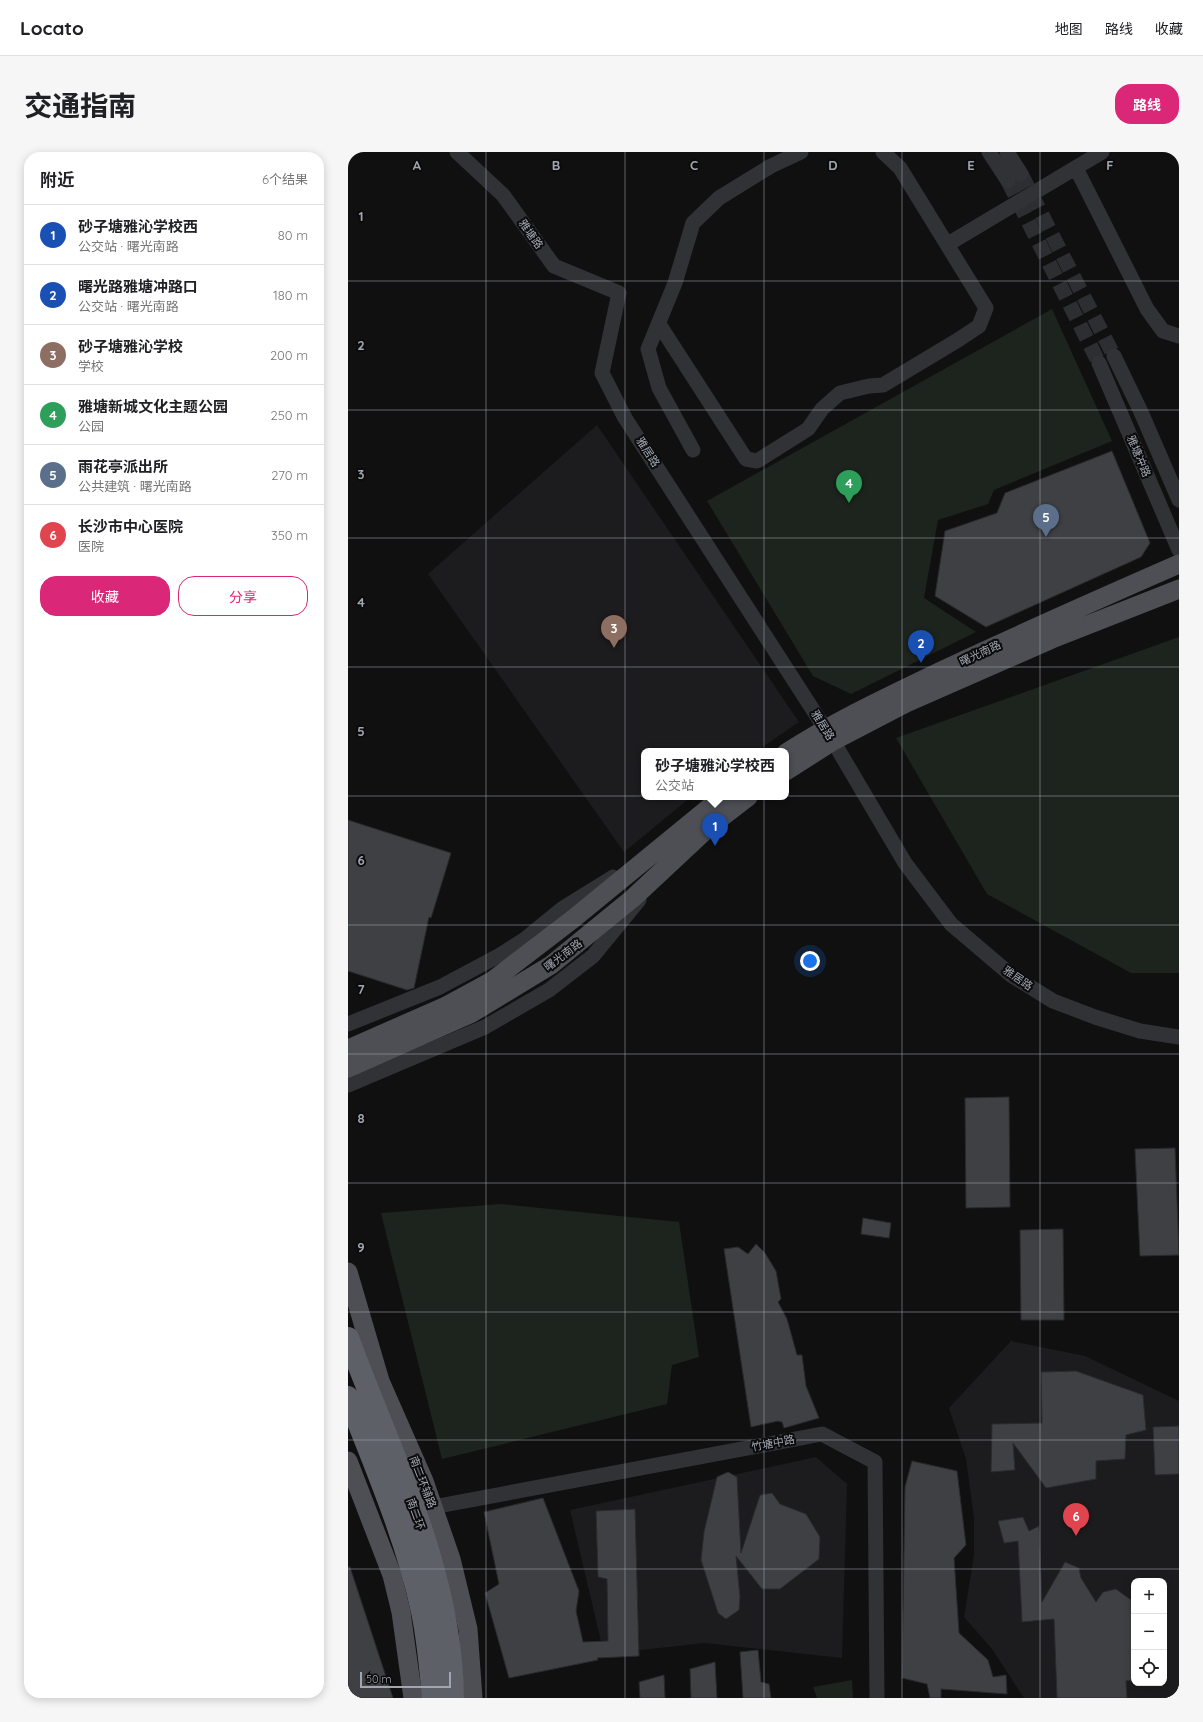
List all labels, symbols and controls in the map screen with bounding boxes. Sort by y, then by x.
text: Locato [20,16,84,40]
text: 地图 [1055,20,1083,38]
text: 路线 [1105,20,1133,38]
text: 收藏 [1155,20,1183,38]
button: 路线 [1115,84,1179,124]
text: 交通指南 [24,88,136,123]
text: A [413,157,422,173]
text: B [552,157,560,173]
text: C [690,157,698,173]
text: D [828,157,838,173]
text: E [967,157,975,173]
text: F [1106,157,1114,173]
text: 附近 [40,169,74,190]
text: 6个结果 [262,171,308,187]
text: 1 [358,208,364,224]
street label: 雅塘路 [516,216,546,252]
text: 砂子塘雅沁学校西 [78,217,198,236]
text: 1 [50,227,56,243]
text: 80 m [278,227,308,243]
text: 公交站 · 曙光南路 [78,238,179,254]
text: 曙光路雅塘冲路口 [78,277,198,296]
text: 2 [49,287,57,303]
text: 180 m [273,287,308,303]
text: 公交站 · 曙光南路 [78,298,179,314]
text: 砂子塘雅沁学校 [78,337,183,356]
text: 2 [357,337,365,353]
text: 3 [50,347,56,363]
text: 200 m [270,347,308,363]
text: 学校 [78,358,104,374]
text: 雅塘新城文化主题公园 [78,397,228,416]
text: 4 [49,407,57,423]
text: 250 m [271,407,308,423]
text: 公园 [78,418,104,434]
street label: 雅塘冲路 [1124,433,1154,479]
street label: 雅居路 [633,434,663,470]
text: 雨花亭派出所 [78,457,168,476]
text: 3 [358,466,365,482]
text: 5 [49,467,57,483]
text: 270 m [271,467,308,483]
pin: 4 [836,470,862,503]
text: 公共建筑 · 曙光南路 [78,478,192,494]
pin: 5 [1033,504,1059,537]
text: 长沙市中心医院 [78,517,183,536]
text: 6 [49,527,57,543]
text: 350 m [271,527,308,543]
text: 医院 [78,538,104,554]
button: 收藏 [40,576,170,616]
button: 分享 [178,576,308,616]
text: 4 [357,594,365,610]
pin: 3 [601,615,627,648]
pin: 2 [908,630,934,663]
street label: 曙光南路 [957,637,1003,669]
street label: 雅居路 [808,707,838,743]
text: 5 [357,723,365,739]
popup [641,748,789,800]
text: 砂子塘雅沁学校西 [655,756,775,775]
text: 公交站 [655,777,694,793]
pin: 1 [702,813,728,846]
text: 6 [357,852,365,868]
street label: 曙光南路 [541,936,585,974]
your location [800,951,820,971]
street label: 雅居路 [1000,963,1036,993]
text: 7 [357,981,365,997]
text: 8 [357,1110,365,1126]
text: 9 [357,1239,365,1255]
street label: 竹塘中路 [750,1432,796,1454]
street label: 南二环辅路 [407,1454,439,1510]
street label: 南二环 [404,1496,428,1532]
pin: 6 [1063,1503,1089,1536]
map controls [1131,1578,1167,1686]
button: + [1131,1578,1167,1614]
button: − [1131,1614,1167,1650]
button: locate [1131,1650,1167,1686]
scale bar [360,1670,451,1689]
text: 50 m [366,1672,392,1686]

